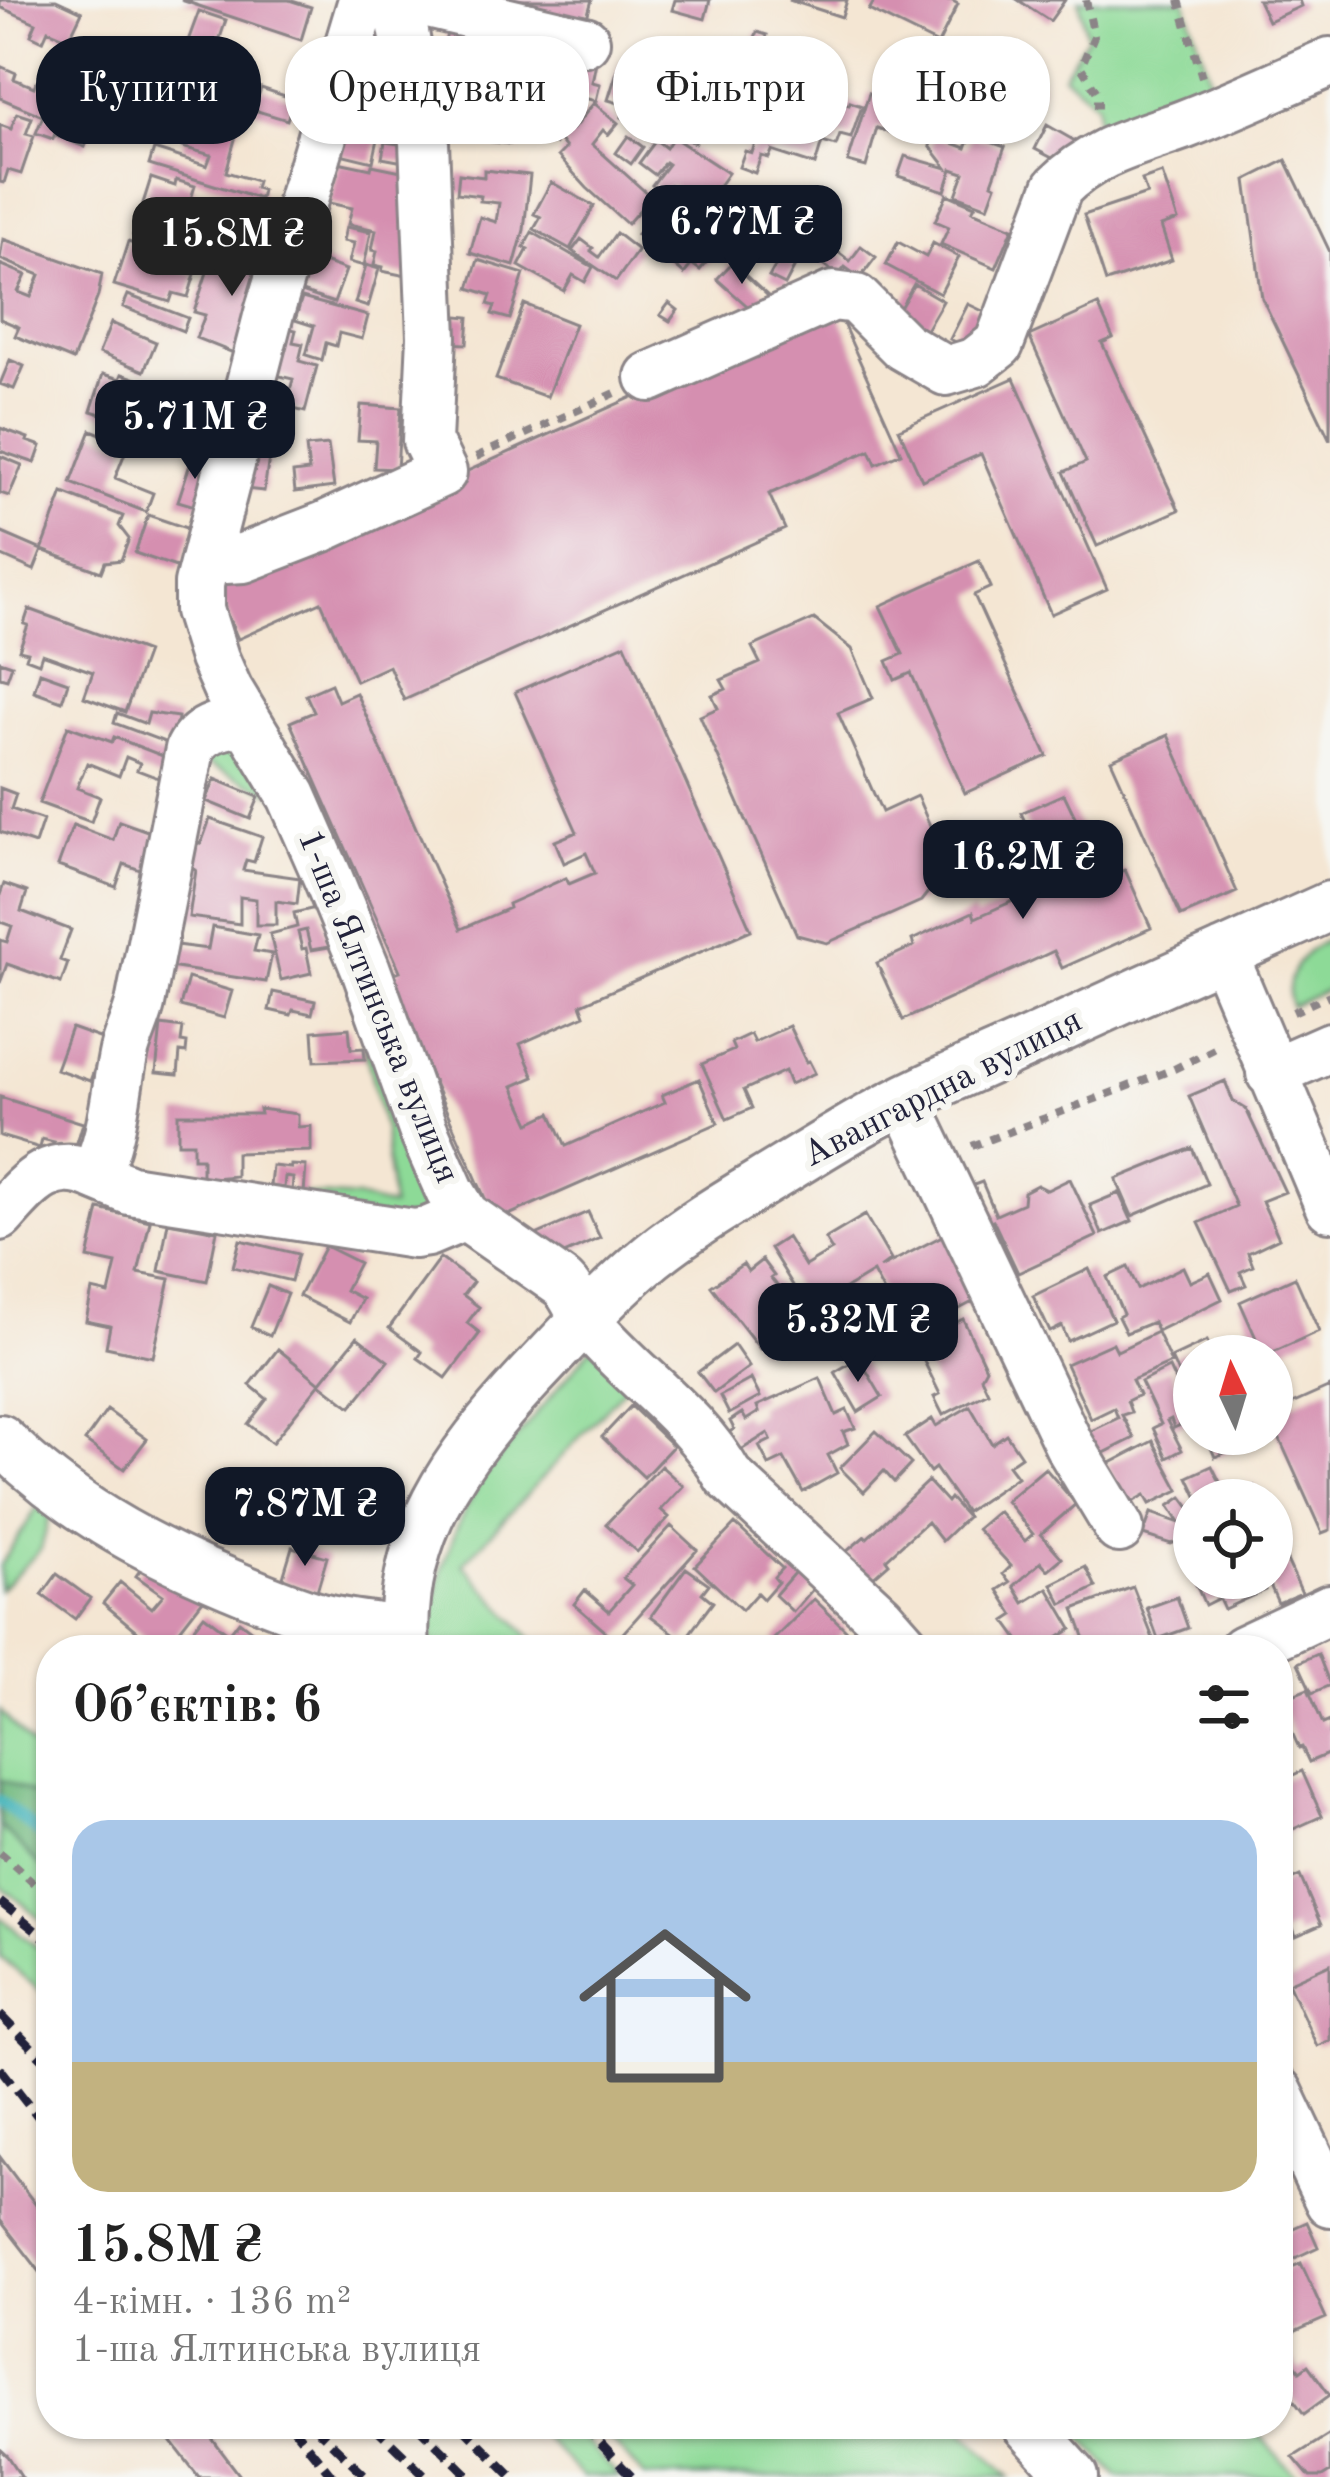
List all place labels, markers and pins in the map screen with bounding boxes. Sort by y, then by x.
pin: 6.77M ₴ [631,185,853,287]
pin: 15.8M ₴ [121,197,343,299]
pin: 5.71M ₴ [84,380,306,482]
pin: 16.2M ₴ [912,820,1134,922]
pin: 5.32M ₴ [747,1283,969,1385]
pin: 7.87M ₴ [194,1467,416,1569]

